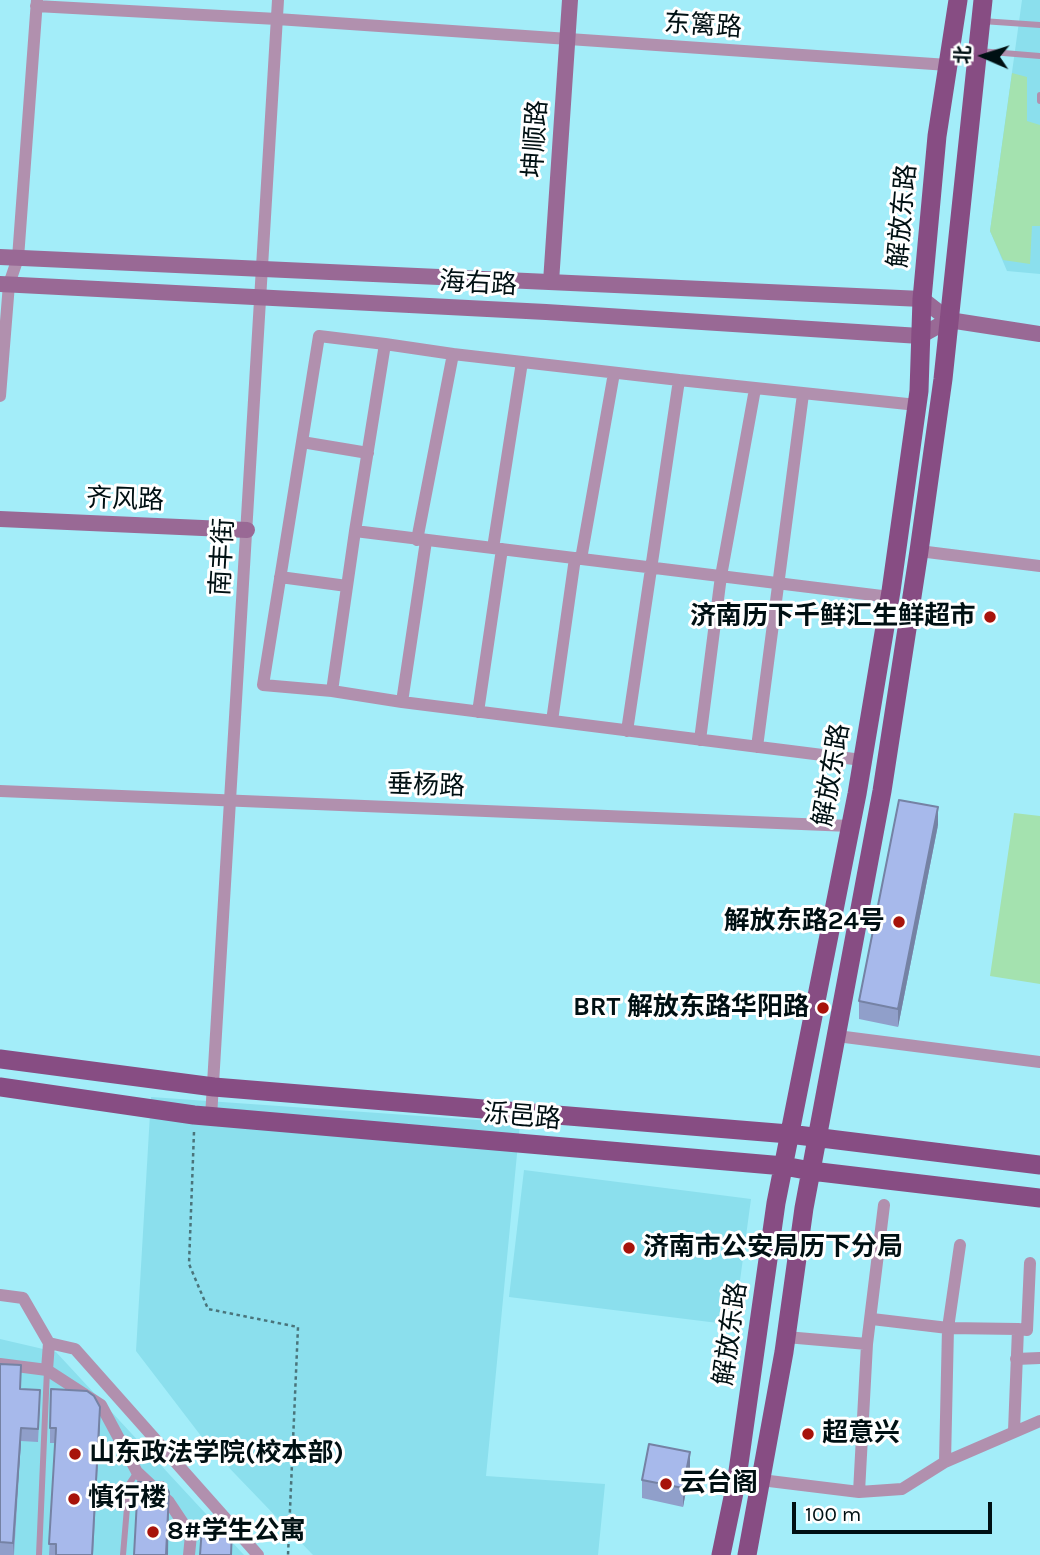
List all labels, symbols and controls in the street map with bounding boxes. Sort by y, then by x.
street label: 东篱路 [663,8,743,44]
north arrow [949,21,1019,91]
text: 北 [952,45,975,65]
street label: 坤顺路 [518,99,554,179]
street label: 解放东路 [883,163,923,269]
street label: 海右路 [438,266,518,302]
street label: 齐风路 [85,483,165,517]
street label: 南丰街 [205,517,241,597]
place label: 济南历下千鲜汇生鲜超市 [690,601,976,633]
marker: 济南历下千鲜汇生鲜超市 [982,609,998,625]
street label: 解放东路 [808,721,856,829]
street label: 垂杨路 [386,769,466,803]
place label: 解放东路24号 [724,906,885,938]
marker: 解放东路24号 [891,914,907,930]
place label: BRT 解放东路华阳路 [573,992,809,1024]
marker: BRT 解放东路华阳路 [815,1000,831,1016]
street label: 泺邑路 [482,1098,562,1136]
place label: 济南市公安局历下分局 [643,1232,903,1264]
marker: 济南市公安局历下分局 [621,1240,637,1256]
street label: 解放东路 [708,1280,754,1388]
place label: 超意兴 [822,1418,900,1450]
marker: 超意兴 [800,1426,816,1442]
place label: 山东政法学院(校本部) [89,1438,344,1470]
marker: 山东政法学院(校本部) [67,1446,83,1462]
place label: 云台阁 [680,1468,758,1500]
marker: 云台阁 [658,1476,674,1492]
place label: 慎行楼 [88,1483,166,1515]
scale bar [795,1488,995,1532]
marker: 慎行楼 [66,1491,82,1507]
text: 100 m [805,1502,862,1526]
place label: 8#学生公寓 [167,1516,305,1548]
marker: 8#学生公寓 [145,1524,161,1540]

